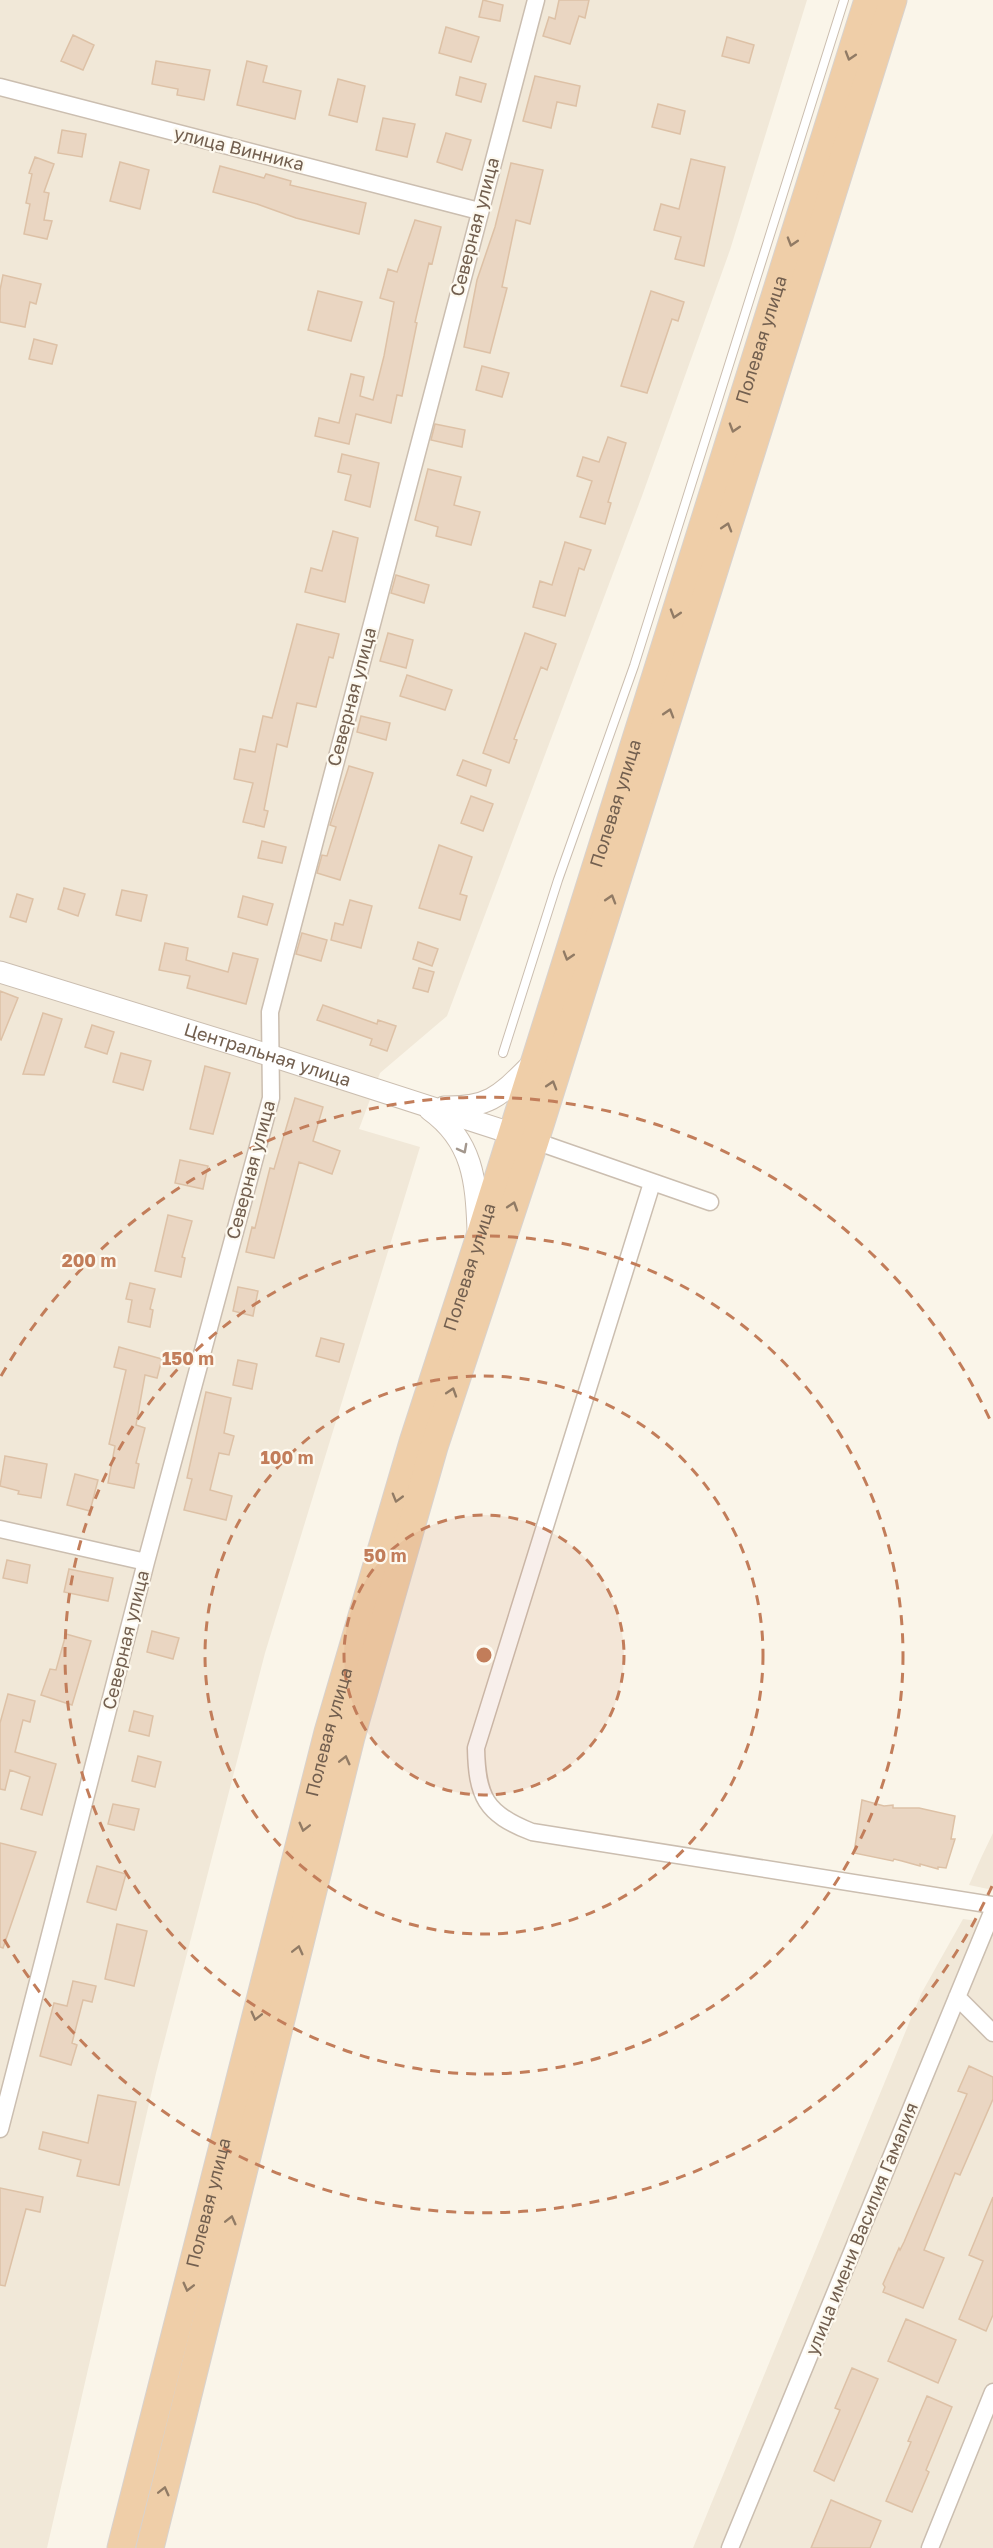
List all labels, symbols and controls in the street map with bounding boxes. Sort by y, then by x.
one-way arrow [845,50,857,61]
street label: улица Винника [172,121,307,175]
street label: Северная улица [445,155,503,299]
one-way arrow [787,236,799,247]
street label: Полевая улица [730,273,791,406]
one-way arrow [728,422,741,433]
one-way arrow [720,522,733,533]
one-way arrow [670,608,682,619]
street label: Северная улица [322,625,380,769]
one-way arrow [662,708,674,719]
street label: Полевая улица [584,736,645,870]
one-way arrow [604,894,616,905]
one-way arrow [563,950,575,961]
street label: Центральная улица [182,1018,354,1091]
one-way arrow [545,1080,557,1091]
street label: Северная улица [221,1098,279,1242]
one-way arrow [456,1143,468,1154]
street label: Полевая улица [438,1200,500,1333]
one-way arrow [506,1201,519,1212]
text: 200 m [62,1249,116,1271]
text: 150 m [162,1347,214,1369]
one-way arrow [445,1387,458,1398]
text: 100 m [261,1446,313,1468]
one-way arrow [391,1493,404,1503]
text: 50 m [364,1544,406,1566]
street label: Северная улица [97,1568,153,1712]
centre of rings [474,1645,494,1665]
street label: Полевая улица [300,1665,356,1799]
one-way arrow [338,1756,351,1766]
one-way arrow [299,1822,312,1832]
one-way arrow [291,1945,304,1955]
one-way arrow [251,2011,264,2021]
street label: улица имени Василия Гамалия [800,2099,922,2358]
street label: Полевая улица [181,2136,235,2270]
one-way arrow [224,2216,237,2226]
one-way arrow [182,2281,195,2291]
one-way arrow [156,2486,169,2496]

